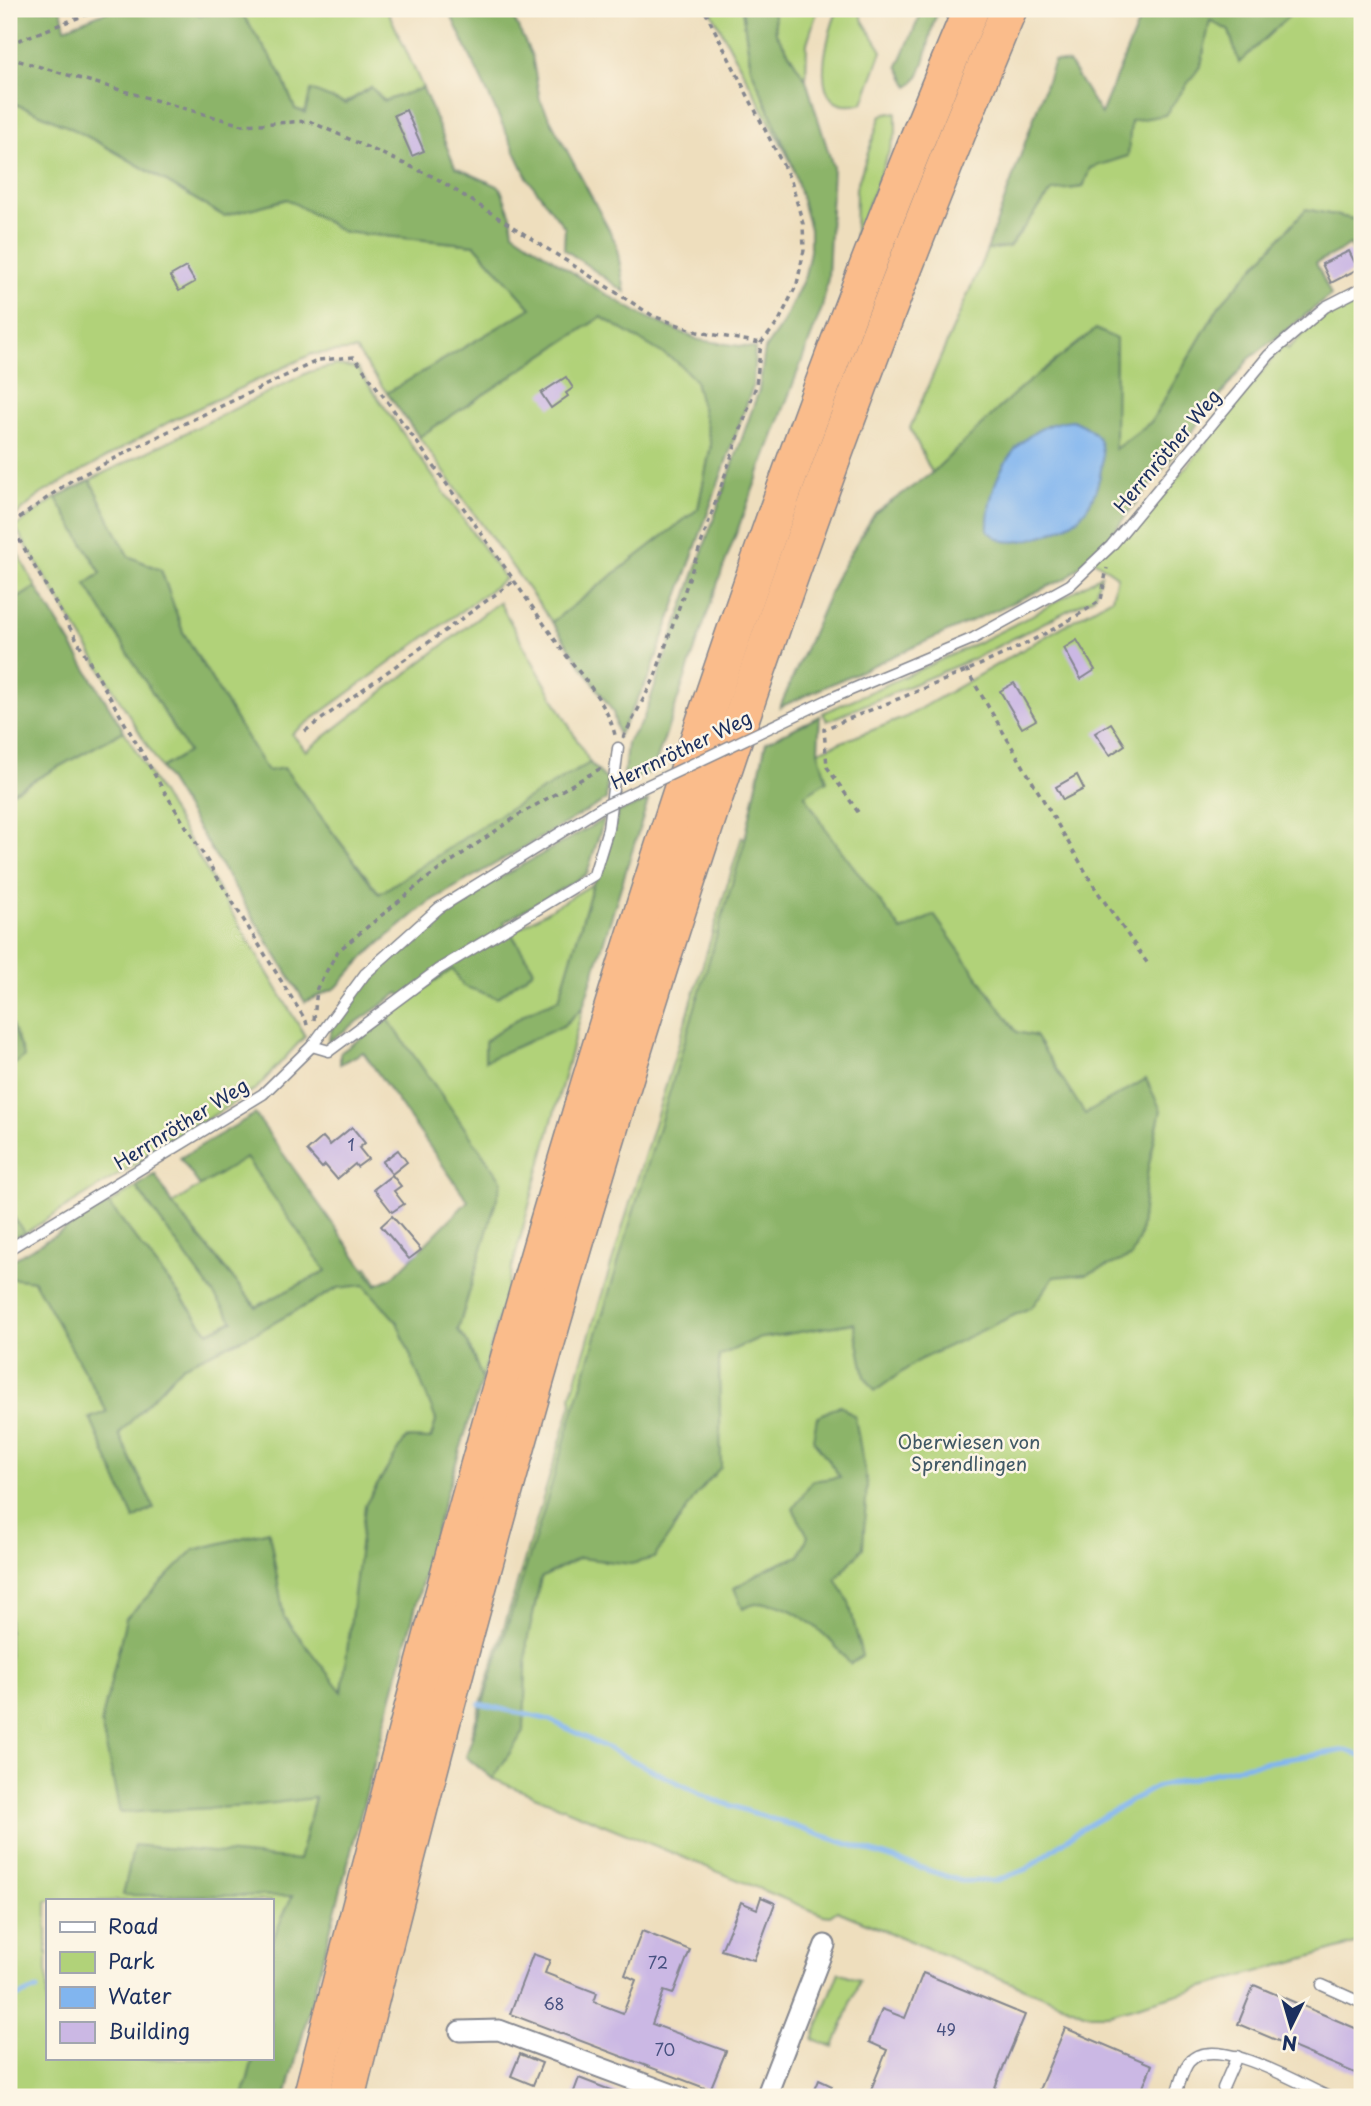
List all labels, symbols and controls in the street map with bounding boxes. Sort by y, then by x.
street label: Herrnröther Weg [1106,382,1226,518]
street label: Herrnröther Weg [605,703,756,795]
street label: Herrnröther Weg [108,1071,253,1176]
house number: 1 [347,1132,355,1156]
park label: Oberwiesen von Sprendlingen [898,1427,1040,1477]
legend [46,1899,273,2060]
text: Road [108,1909,159,1941]
text: Park [108,1944,155,1976]
house number: 72 [648,1950,668,1974]
text: Water [108,1979,172,2011]
north arrow [1256,1990,1326,2060]
house number: 68 [543,1991,565,2015]
text: Building [108,2014,190,2046]
house number: 49 [936,2017,956,2041]
text: N [1281,2029,1298,2059]
house number: 70 [655,2037,675,2061]

